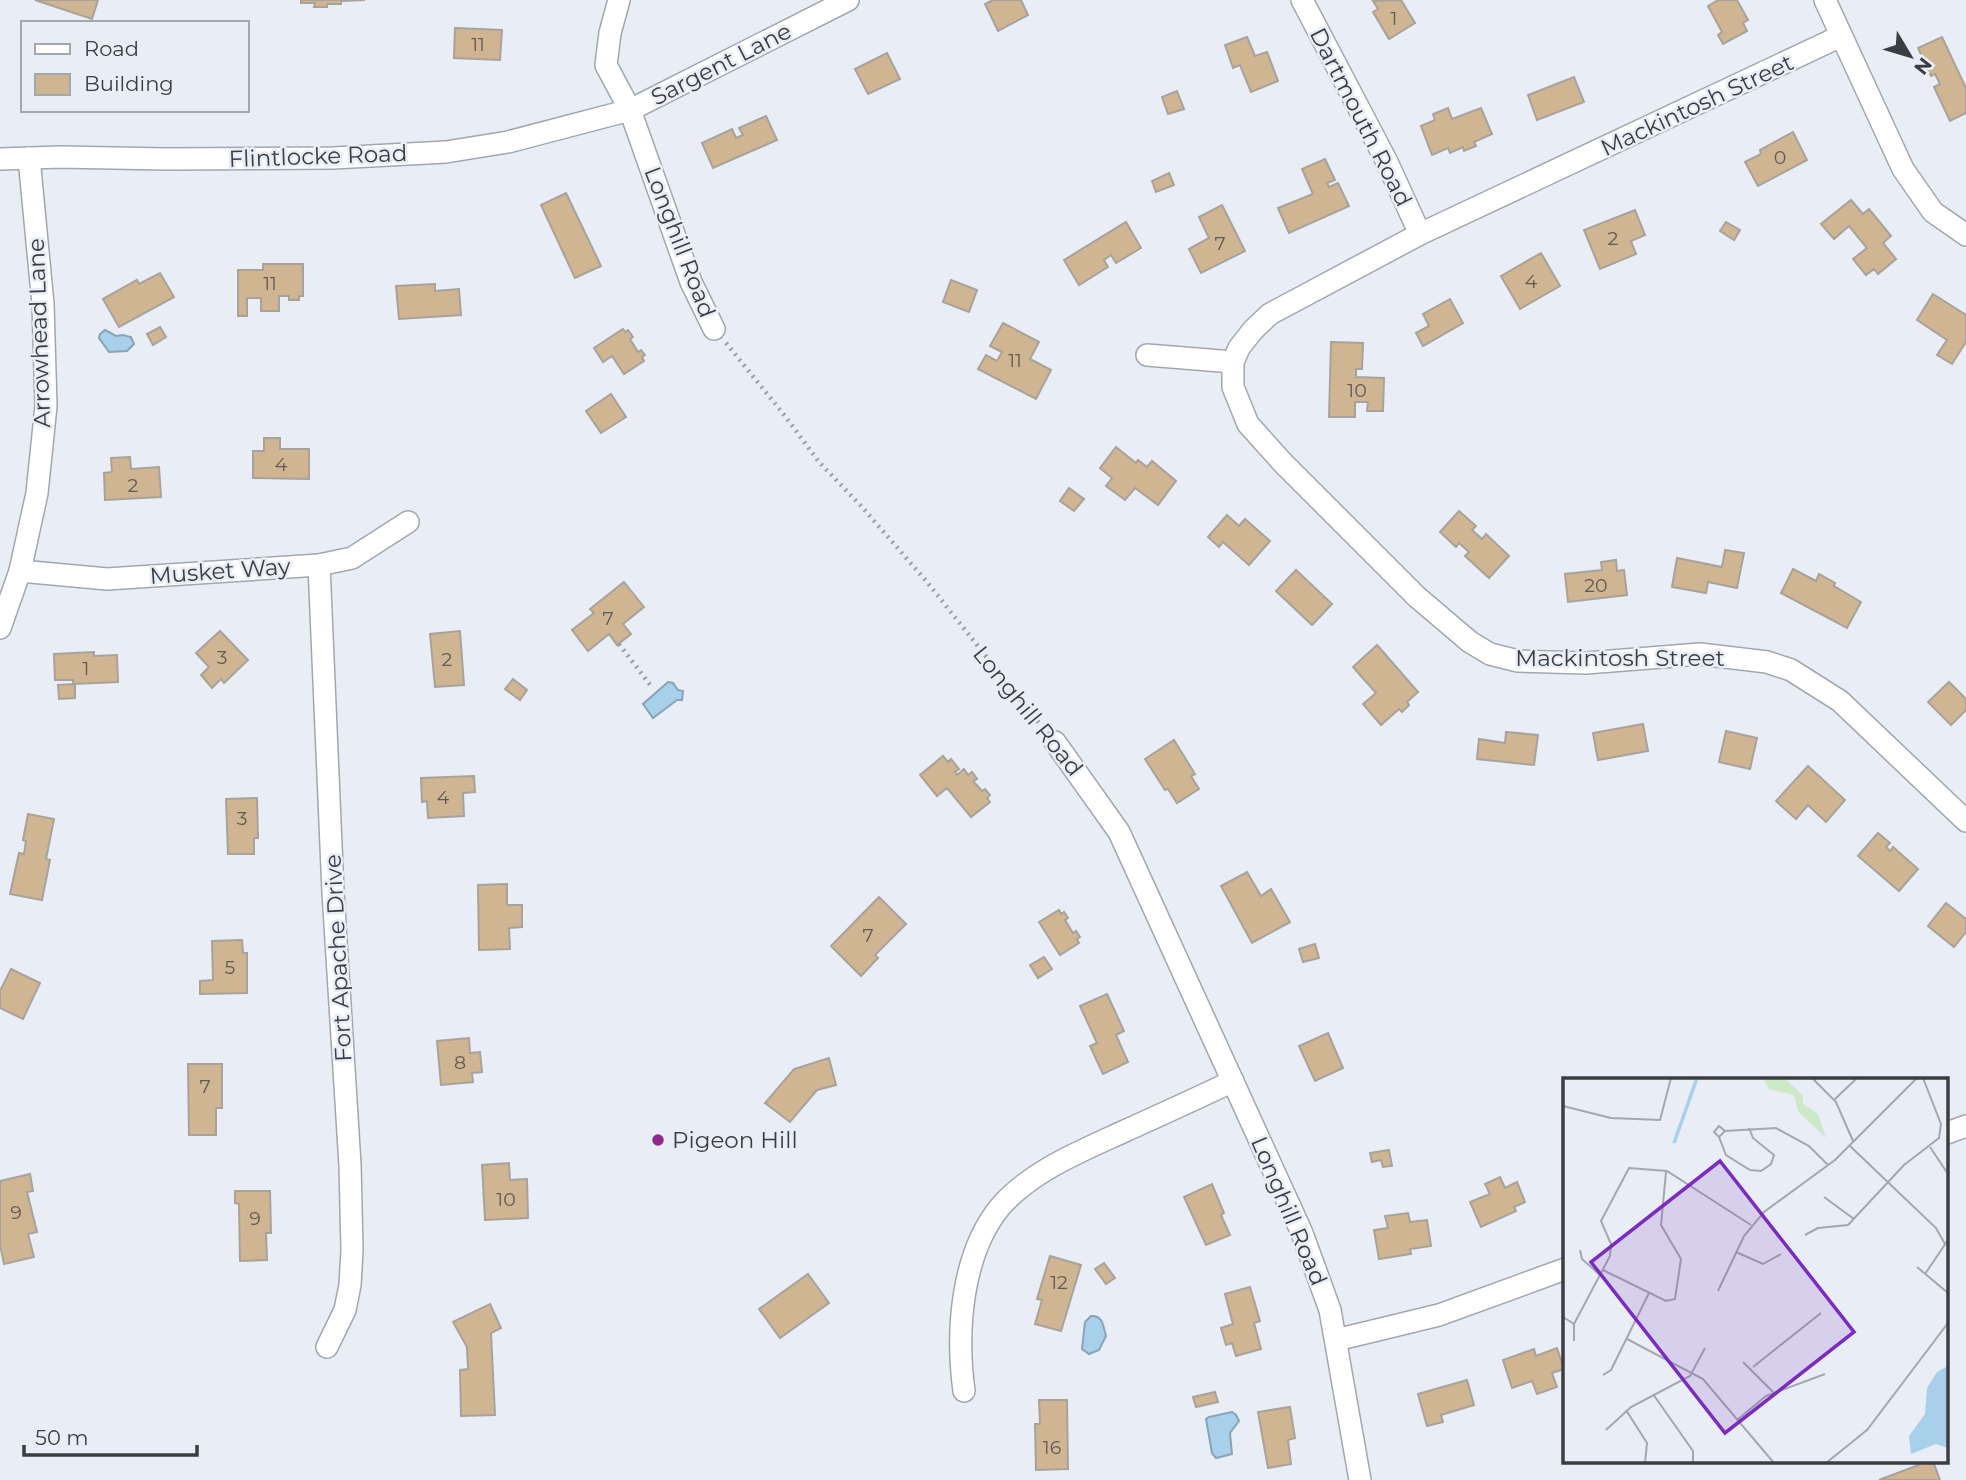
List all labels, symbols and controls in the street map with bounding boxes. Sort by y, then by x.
house number: 1 [1391,7,1397,30]
street label: Sargent Lane [646,17,796,111]
legend [21,21,248,112]
north arrow [1875,21,1945,91]
street label: Dartmouth Road [1304,23,1418,211]
house number: 11 [471,33,485,56]
text: Road [84,36,139,61]
street label: Mackintosh Street [1596,48,1798,162]
text: N [1909,53,1937,79]
text: Building [84,71,174,96]
street label: Flintlocke Road [228,139,408,173]
house number: 0 [1774,146,1786,169]
street label: Longhill Road [638,163,722,321]
house number: 2 [1608,227,1619,250]
house number: 7 [1214,232,1226,255]
street label: Arrowhead Lane [22,238,56,428]
house number: 4 [1525,270,1538,293]
house number: 11 [263,272,277,295]
house number: 11 [1008,349,1022,372]
house number: 10 [1347,379,1367,402]
house number: 4 [275,453,288,476]
house number: 2 [128,474,139,497]
street label: Musket Way [149,552,292,590]
house number: 20 [1584,574,1608,597]
house number: 7 [602,607,614,630]
street label: Longhill Road [967,640,1089,782]
street label: Mackintosh Street [1515,644,1725,672]
house number: 3 [217,646,227,669]
house number: 2 [442,648,453,671]
house number: 1 [83,657,89,680]
house number: 4 [437,786,450,809]
house number: 3 [237,807,247,830]
street label: Fort Apache Drive [319,854,357,1062]
house number: 7 [862,924,874,947]
house number: 5 [225,956,236,979]
house number: 8 [454,1051,466,1074]
house number: 7 [199,1075,211,1098]
inset map [1563,1078,1948,1462]
place label: Pigeon Hill [672,1126,798,1154]
marker: Pigeon Hill [650,1132,666,1148]
street label: Longhill Road [1245,1132,1333,1290]
house number: 10 [496,1188,516,1211]
house number: 9 [10,1201,22,1224]
house number: 9 [249,1207,261,1230]
house number: 12 [1050,1271,1068,1294]
scale bar [24,1414,198,1458]
text: 50 m [35,1425,89,1450]
house number: 16 [1043,1436,1061,1459]

